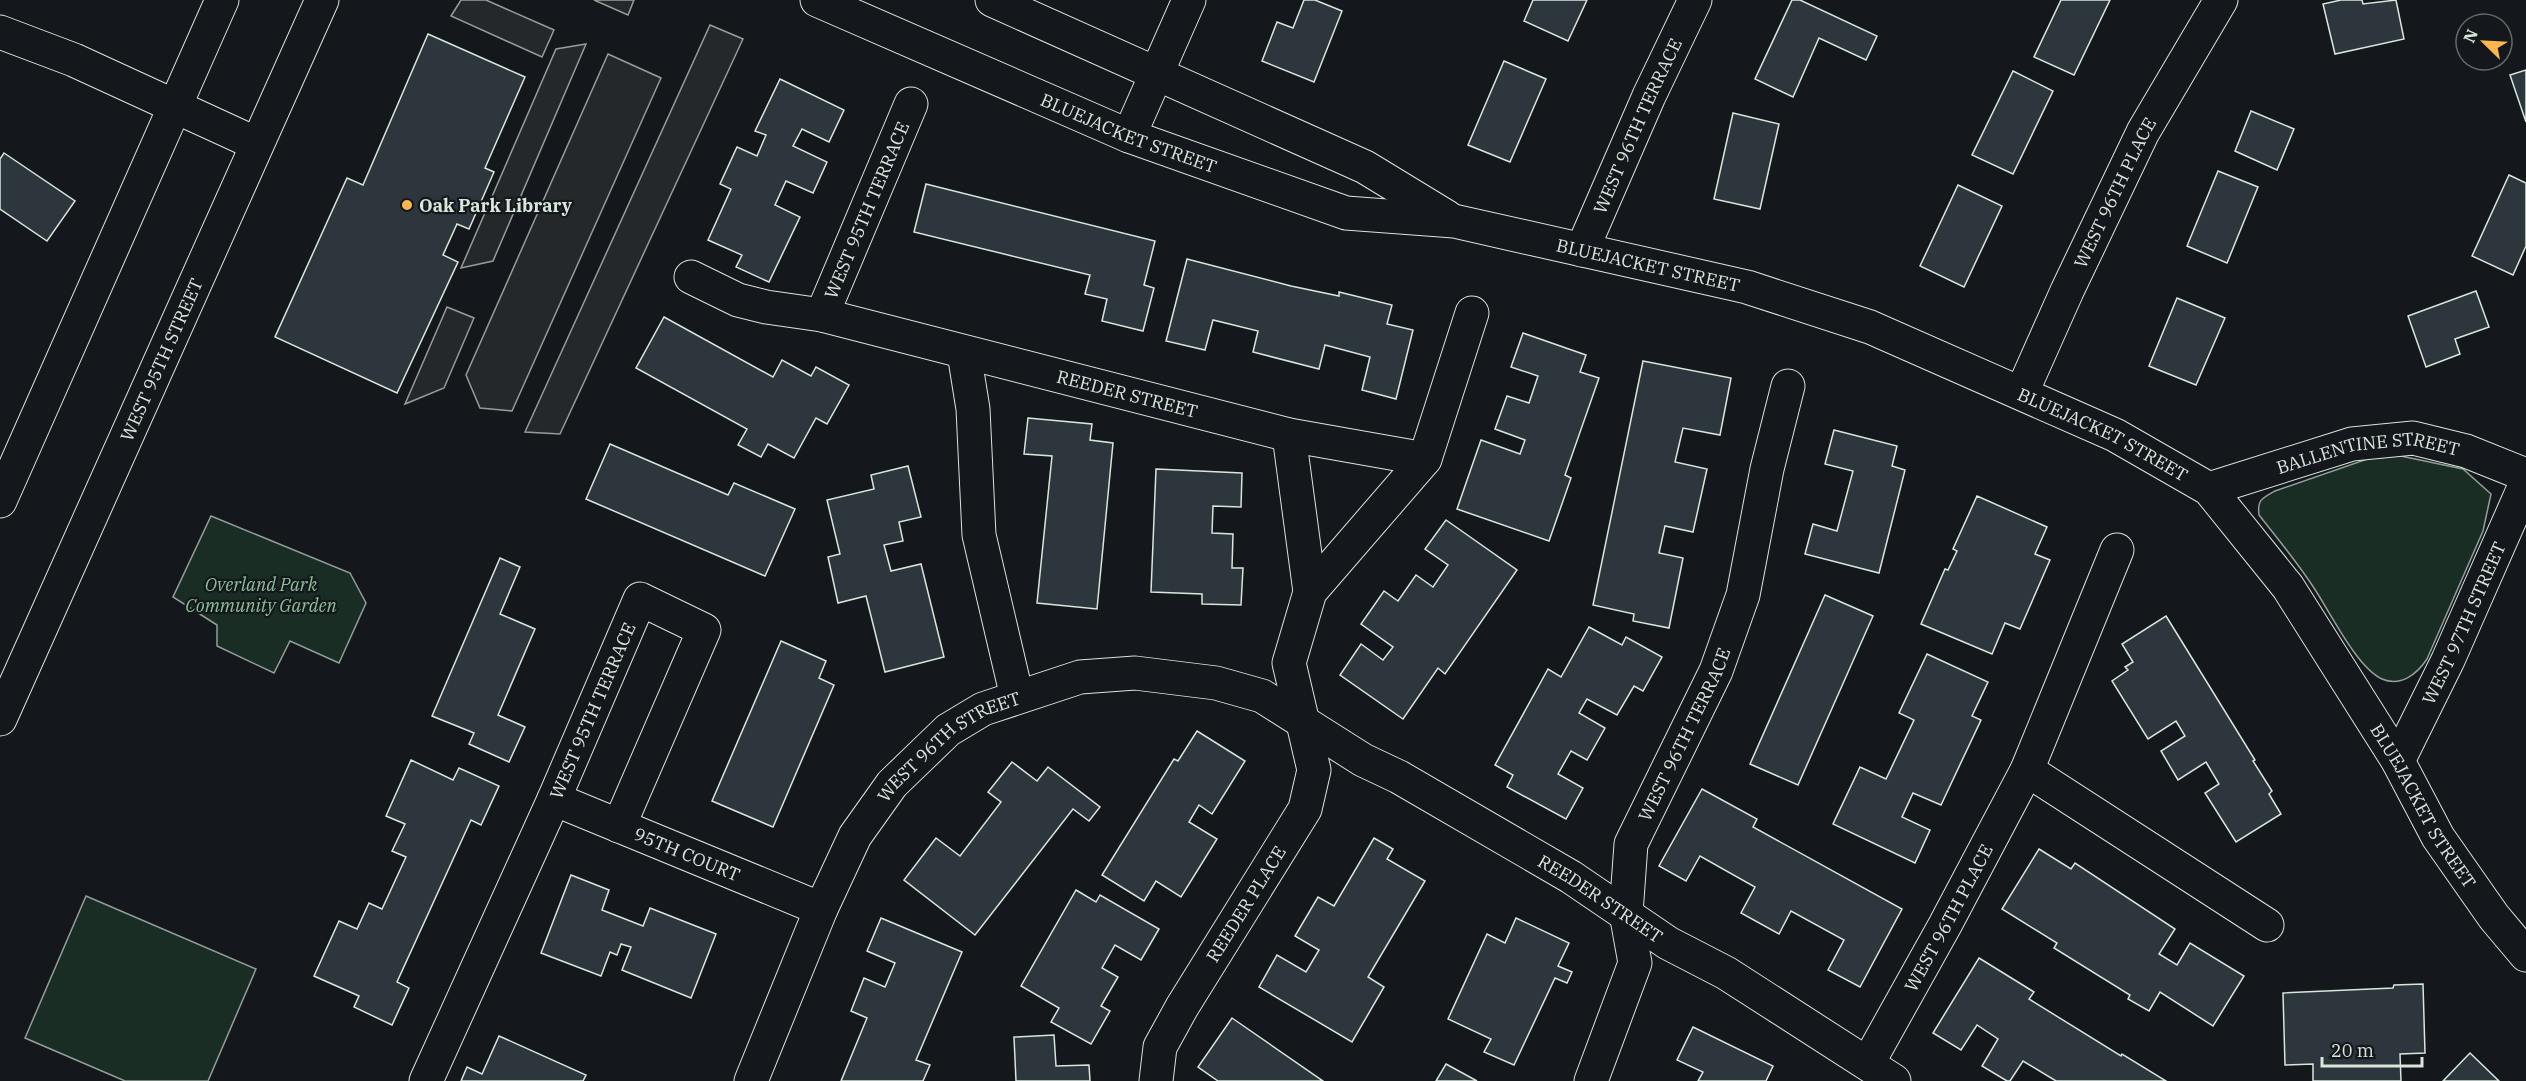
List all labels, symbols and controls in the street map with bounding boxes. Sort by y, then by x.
north arrow [2454,12,2514,72]
text: N [2459,26,2482,46]
street label: WEST 96TH TERRACE [1588,34,1687,217]
street label: BLUEJACKET STREET [1037,87,1220,178]
street label: WEST 96TH PLACE [2068,113,2161,271]
street label: WEST 95TH TERRACE [819,118,914,302]
place label: Oak Park Library [419,194,573,217]
marker: Oak Park Library [400,198,414,212]
street label: BLUEJACKET STREET [1554,233,1742,297]
street label: WEST 95TH STREET [115,274,208,444]
street label: REEDER STREET [1054,364,1201,423]
street label: BLUEJACKET STREET [2014,382,2192,486]
street label: BALLENTINE STREET [2273,426,2462,479]
street label: WEST 97TH STREET [2417,538,2510,708]
park label: Overland Park Community Garden [185,573,338,617]
street label: WEST 95TH TERRACE [544,619,640,802]
street label: WEST 96TH TERRACE [1633,644,1735,825]
street label: WEST 96TH STREET [872,686,1023,806]
street label: BLUEJACKET STREET [2366,719,2482,892]
street label: 95TH COURT [631,822,744,886]
street label: WEST 96TH PLACE [1899,840,1997,995]
street label: REEDER PLACE [1201,842,1291,966]
street label: REEDER STREET [1534,849,1668,948]
scale bar [2322,1030,2422,1068]
text: 20 m [2331,1039,2374,1062]

